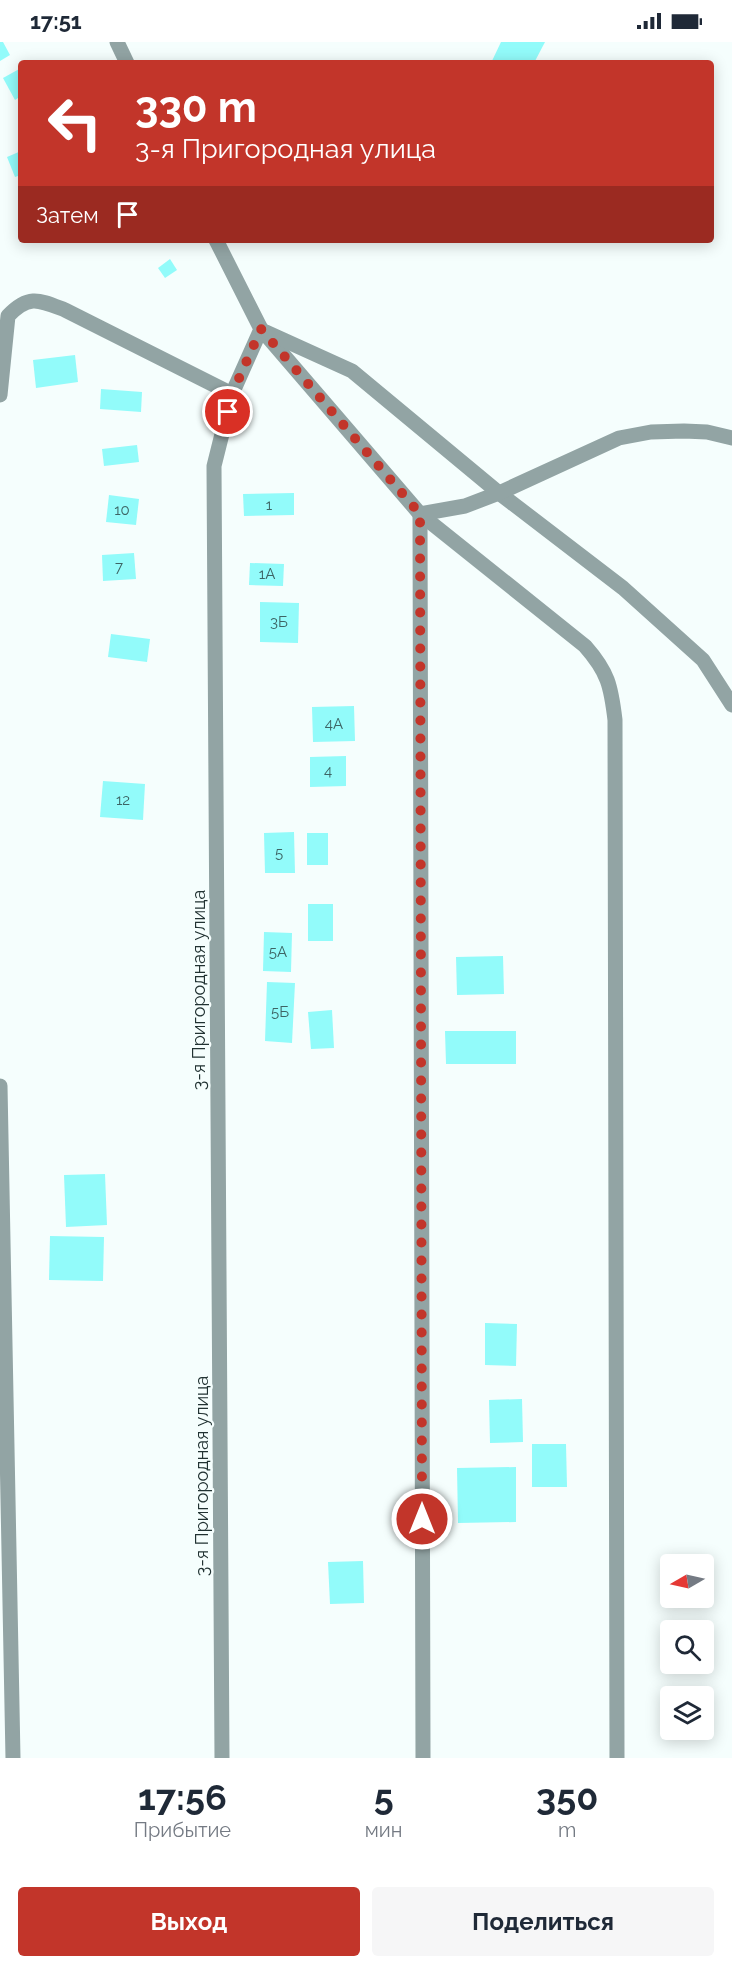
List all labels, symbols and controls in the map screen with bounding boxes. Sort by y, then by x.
text: 17:51 [30,8,82,34]
text: 330 m [135,83,257,132]
icon: left [36,84,114,162]
text: 3-я Пригородная улица [135,133,436,164]
icon: arrive [111,198,144,231]
text: Затем [36,202,99,228]
pin [202,386,253,437]
icon: arrive [211,395,244,428]
house number: 1 [266,496,273,514]
house number: 10 [114,501,130,519]
house number: 7 [115,558,123,576]
house number: 1А [259,565,275,583]
house number: 3Б [270,613,288,631]
house number: 4А [325,715,343,733]
house number: 4 [324,762,332,780]
house number: 12 [116,791,130,809]
house number: 5 [275,844,283,862]
street label: 3-я Пригородная улица [188,890,209,1090]
house number: 5А [269,943,287,961]
house number: 5Б [271,1003,289,1021]
street label: 3-я Пригородная улица [191,1376,212,1576]
position arrow [390,1487,454,1551]
north arrow [660,1554,714,1608]
map controls [660,1554,714,1740]
button: search [660,1620,714,1674]
button: layers [660,1686,714,1740]
text: 17:56 [138,1776,227,1818]
text: 5 [374,1776,394,1818]
text: 350 [536,1776,598,1818]
text: Прибытие [134,1818,231,1842]
text: мин [365,1818,402,1842]
text: m [558,1818,576,1842]
button: Выход [18,1887,360,1956]
button: Поделиться [372,1887,714,1956]

